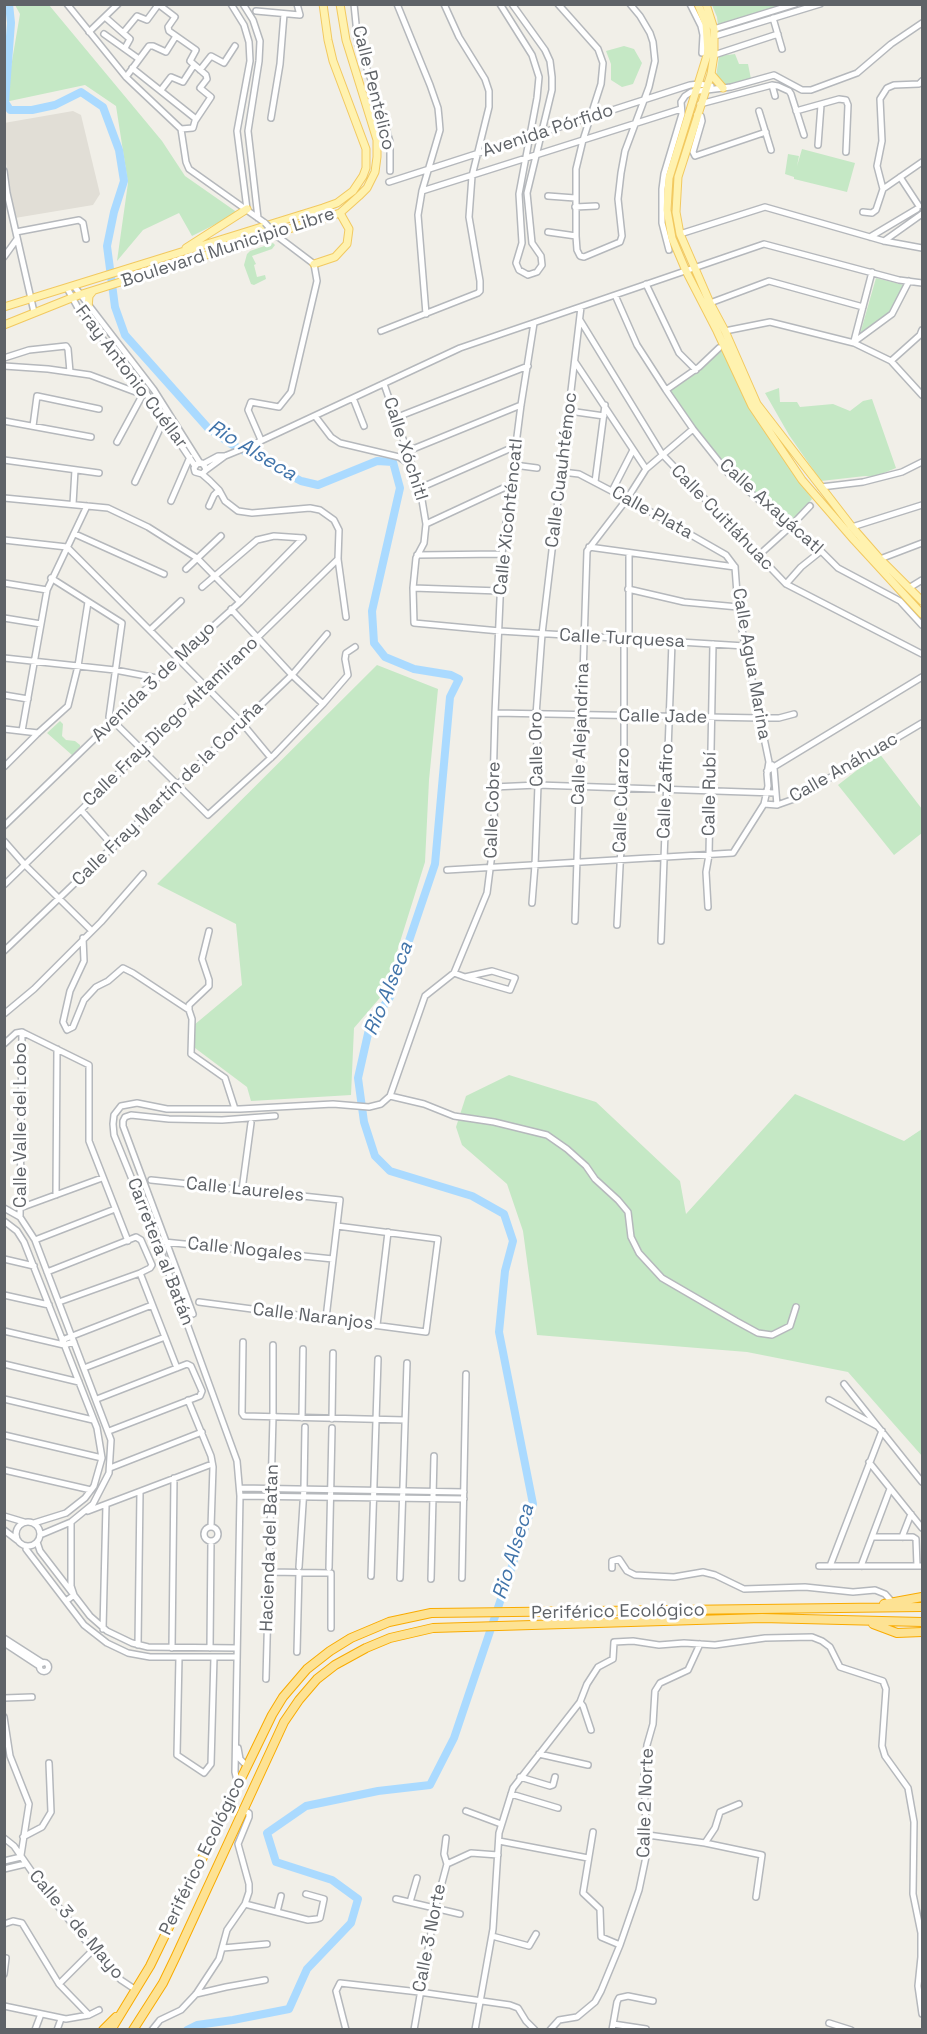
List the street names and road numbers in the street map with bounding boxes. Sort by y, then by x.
street label: Calle Pentélico [347,24,399,152]
street label: Avenida Pórfido [480,100,616,162]
street label: Boulevard Municipio Libre [119,203,337,293]
street label: Fray Antonio Cuéllar [70,301,192,453]
street label: Calle Cuauhtémoc [542,391,582,549]
street label: Calle Xóchitl [378,395,432,503]
street label: Calle Xicohténcatl [490,438,528,596]
street label: Calle Axayácatl [715,455,827,559]
street label: Calle Cuitláhuac [666,461,778,575]
street label: Calle Plata [608,482,696,544]
street label: Calle Agua Marina [727,587,775,741]
street label: Avenida 3 de Mayo [88,618,220,746]
street label: Calle Turquesa [559,625,685,653]
street label: Calle Fray Diego Altamirano [79,632,263,812]
street label: Calle Alejandrina [568,662,594,806]
street label: Calle Fray Martín de la Coruña [68,697,268,891]
street label: Calle Jade [619,705,707,729]
street label: Calle Oro [526,711,548,787]
street label: Calle Anáhuac [786,728,902,808]
street label: Calle Zafiro [654,743,678,839]
street label: Calle Cuarzo [609,747,635,853]
street label: Calle Rubí [698,752,722,836]
street label: Calle Cobre [481,761,505,859]
street label: Calle Valle del Lobo [10,1042,32,1208]
street label: Calle Laureles [185,1173,305,1207]
street label: Carretera al Batán [122,1175,198,1329]
street label: Calle Nogales [186,1233,304,1267]
street label: Calle Naranjos [252,1299,374,1335]
street label: Hacienda del Batan [256,1464,284,1632]
street label: Periférico Ecológico [531,1600,705,1624]
street label: Calle 2 Norte [633,1748,659,1858]
street label: Periférico Ecológico [155,1773,251,1939]
street label: Calle 3 de Mayo [24,1866,128,1984]
street label: Calle 3 Norte [409,1882,451,1994]

